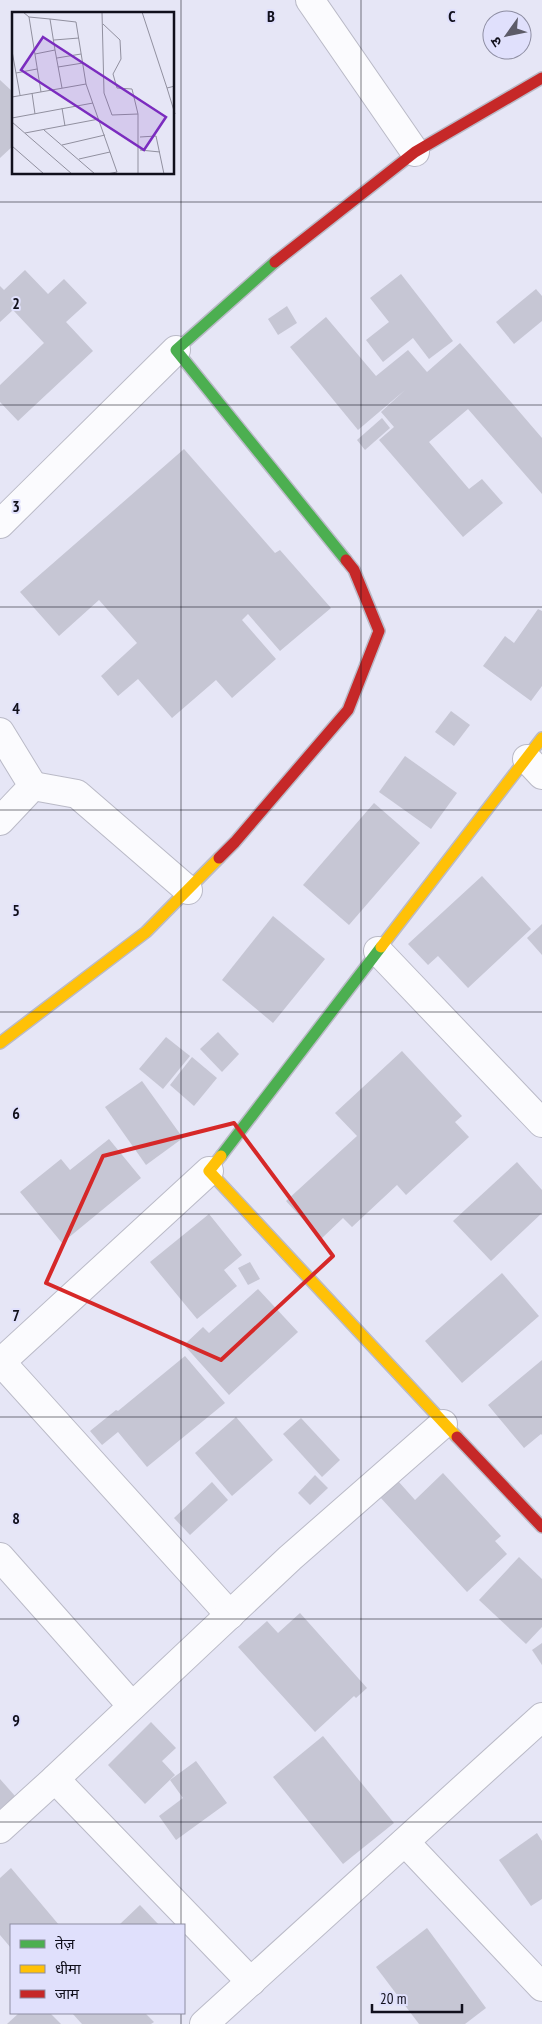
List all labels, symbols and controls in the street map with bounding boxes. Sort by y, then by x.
text: B [267,6,275,26]
text: C [448,6,456,26]
north arrow [482,10,532,60]
inset map [12,12,175,175]
text: उ [486,33,506,50]
text: 2 [12,293,20,313]
text: 3 [12,496,20,516]
text: 4 [12,698,20,718]
text: 5 [12,900,20,920]
text: 6 [12,1103,20,1123]
text: 7 [12,1305,20,1325]
text: 8 [12,1508,20,1528]
text: 9 [12,1710,20,1730]
legend [10,1924,185,2014]
text: तेज़ [55,1934,76,1953]
text: धीमा [55,1959,82,1978]
scale bar [372,1982,462,2014]
text: जाम [55,1984,80,2003]
text: 20 m [380,1989,406,2008]

